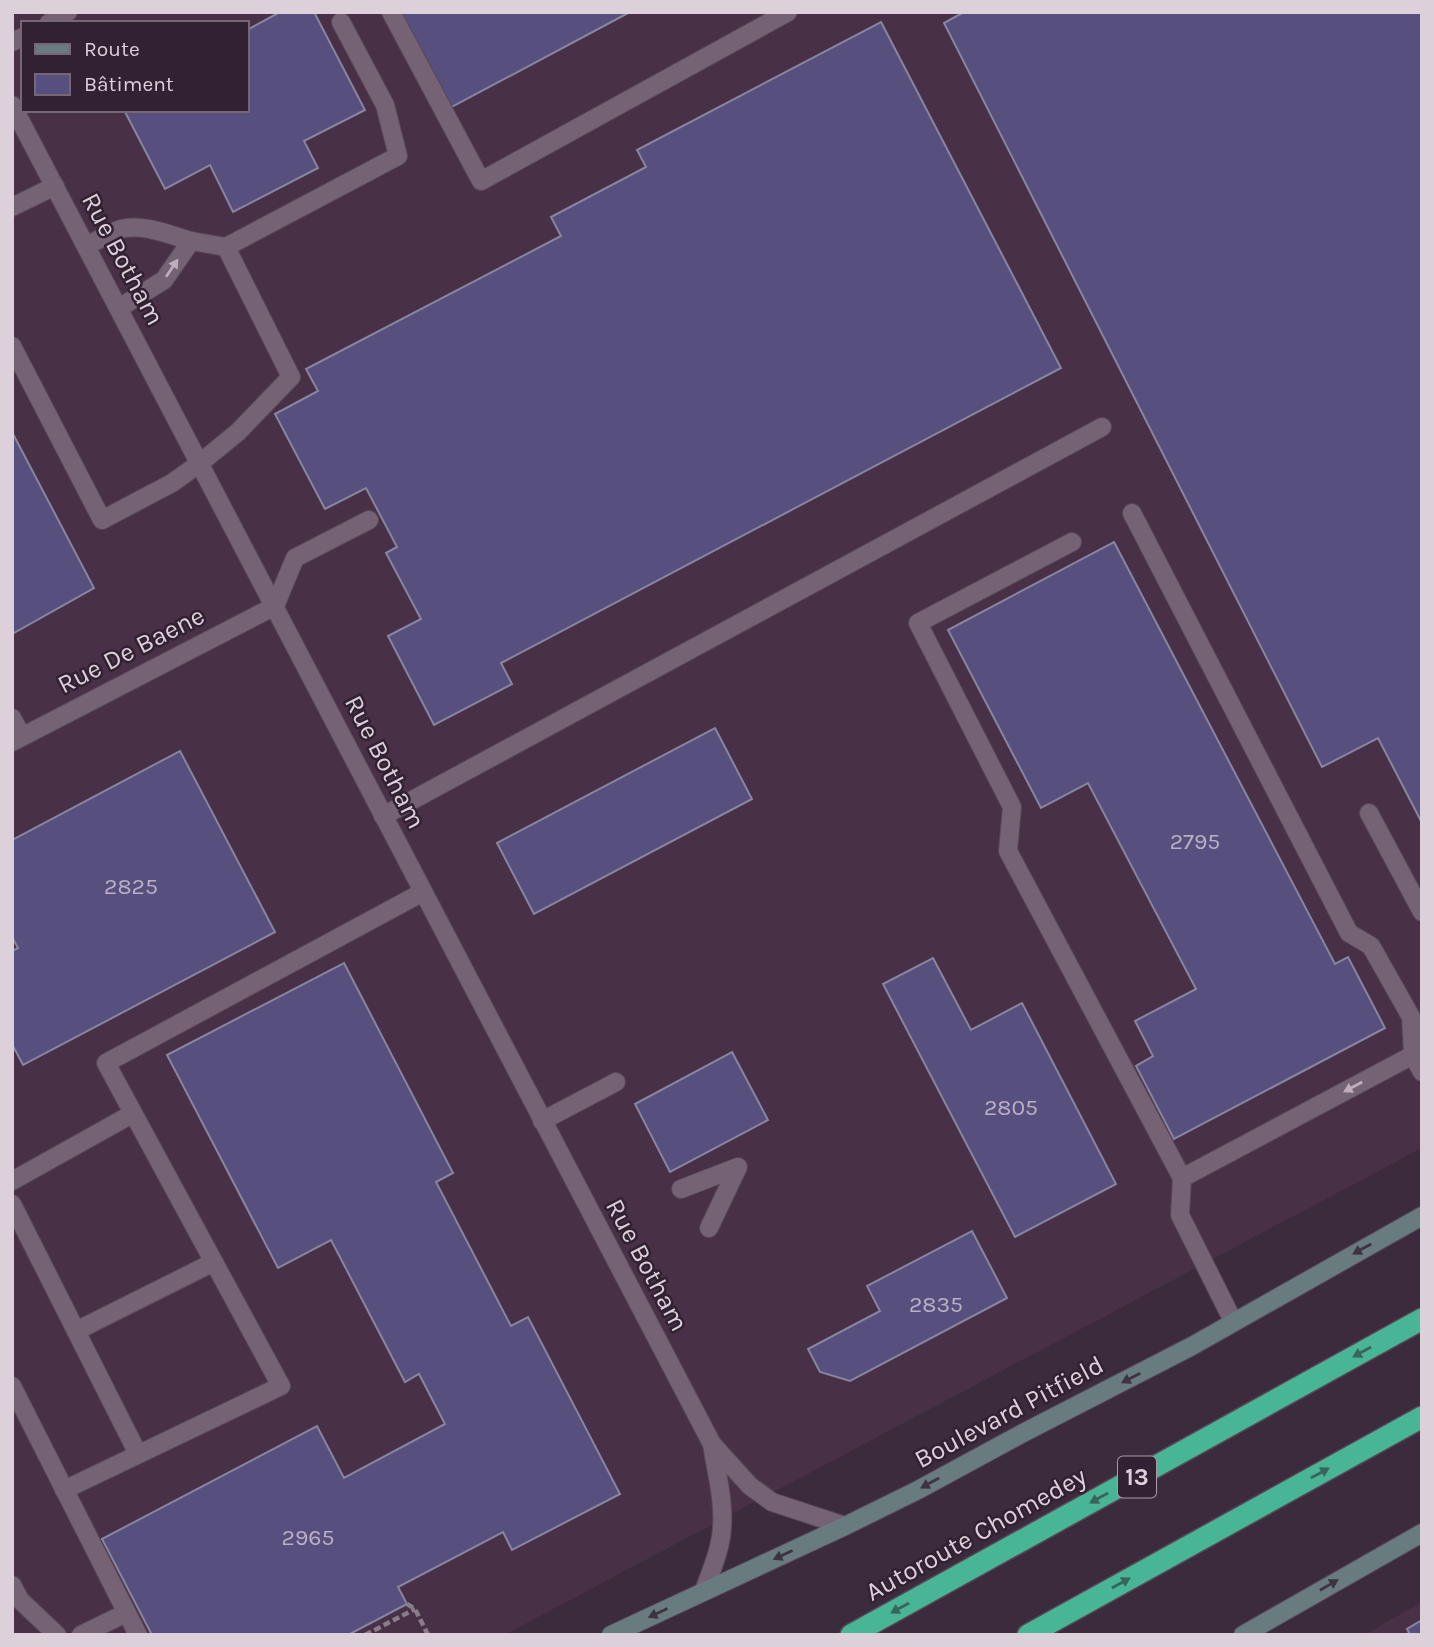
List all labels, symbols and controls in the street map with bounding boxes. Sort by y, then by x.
legend [21,21,248,112]
text: Route [84,37,140,61]
text: Bâtiment [84,72,174,96]
street label: Rue Botham [75,187,171,331]
one-way arrow [165,259,179,277]
street label: Rue De Baene [52,600,210,700]
street label: Rue Botham [338,690,432,834]
house number: 2795 [1170,828,1220,855]
house number: 2825 [104,873,158,900]
one-way arrow [1343,1081,1362,1093]
house number: 2805 [984,1094,1038,1121]
street label: Rue Botham [599,1193,695,1337]
one-way arrow [1352,1243,1372,1255]
house number: 2835 [909,1291,963,1318]
one-way arrow [1352,1346,1372,1358]
street label: Boulevard Pitfield [909,1349,1109,1475]
one-way arrow [1121,1372,1141,1383]
road number: 13 [1118,1456,1156,1498]
street label: Autoroute Chomedey [860,1460,1092,1608]
one-way arrow [1311,1467,1330,1479]
one-way arrow [920,1477,939,1489]
one-way arrow [1089,1492,1109,1503]
house number: 2965 [282,1524,334,1551]
one-way arrow [773,1549,793,1561]
one-way arrow [1111,1577,1131,1589]
one-way arrow [1320,1579,1339,1591]
one-way arrow [890,1602,910,1614]
one-way arrow [648,1607,668,1619]

